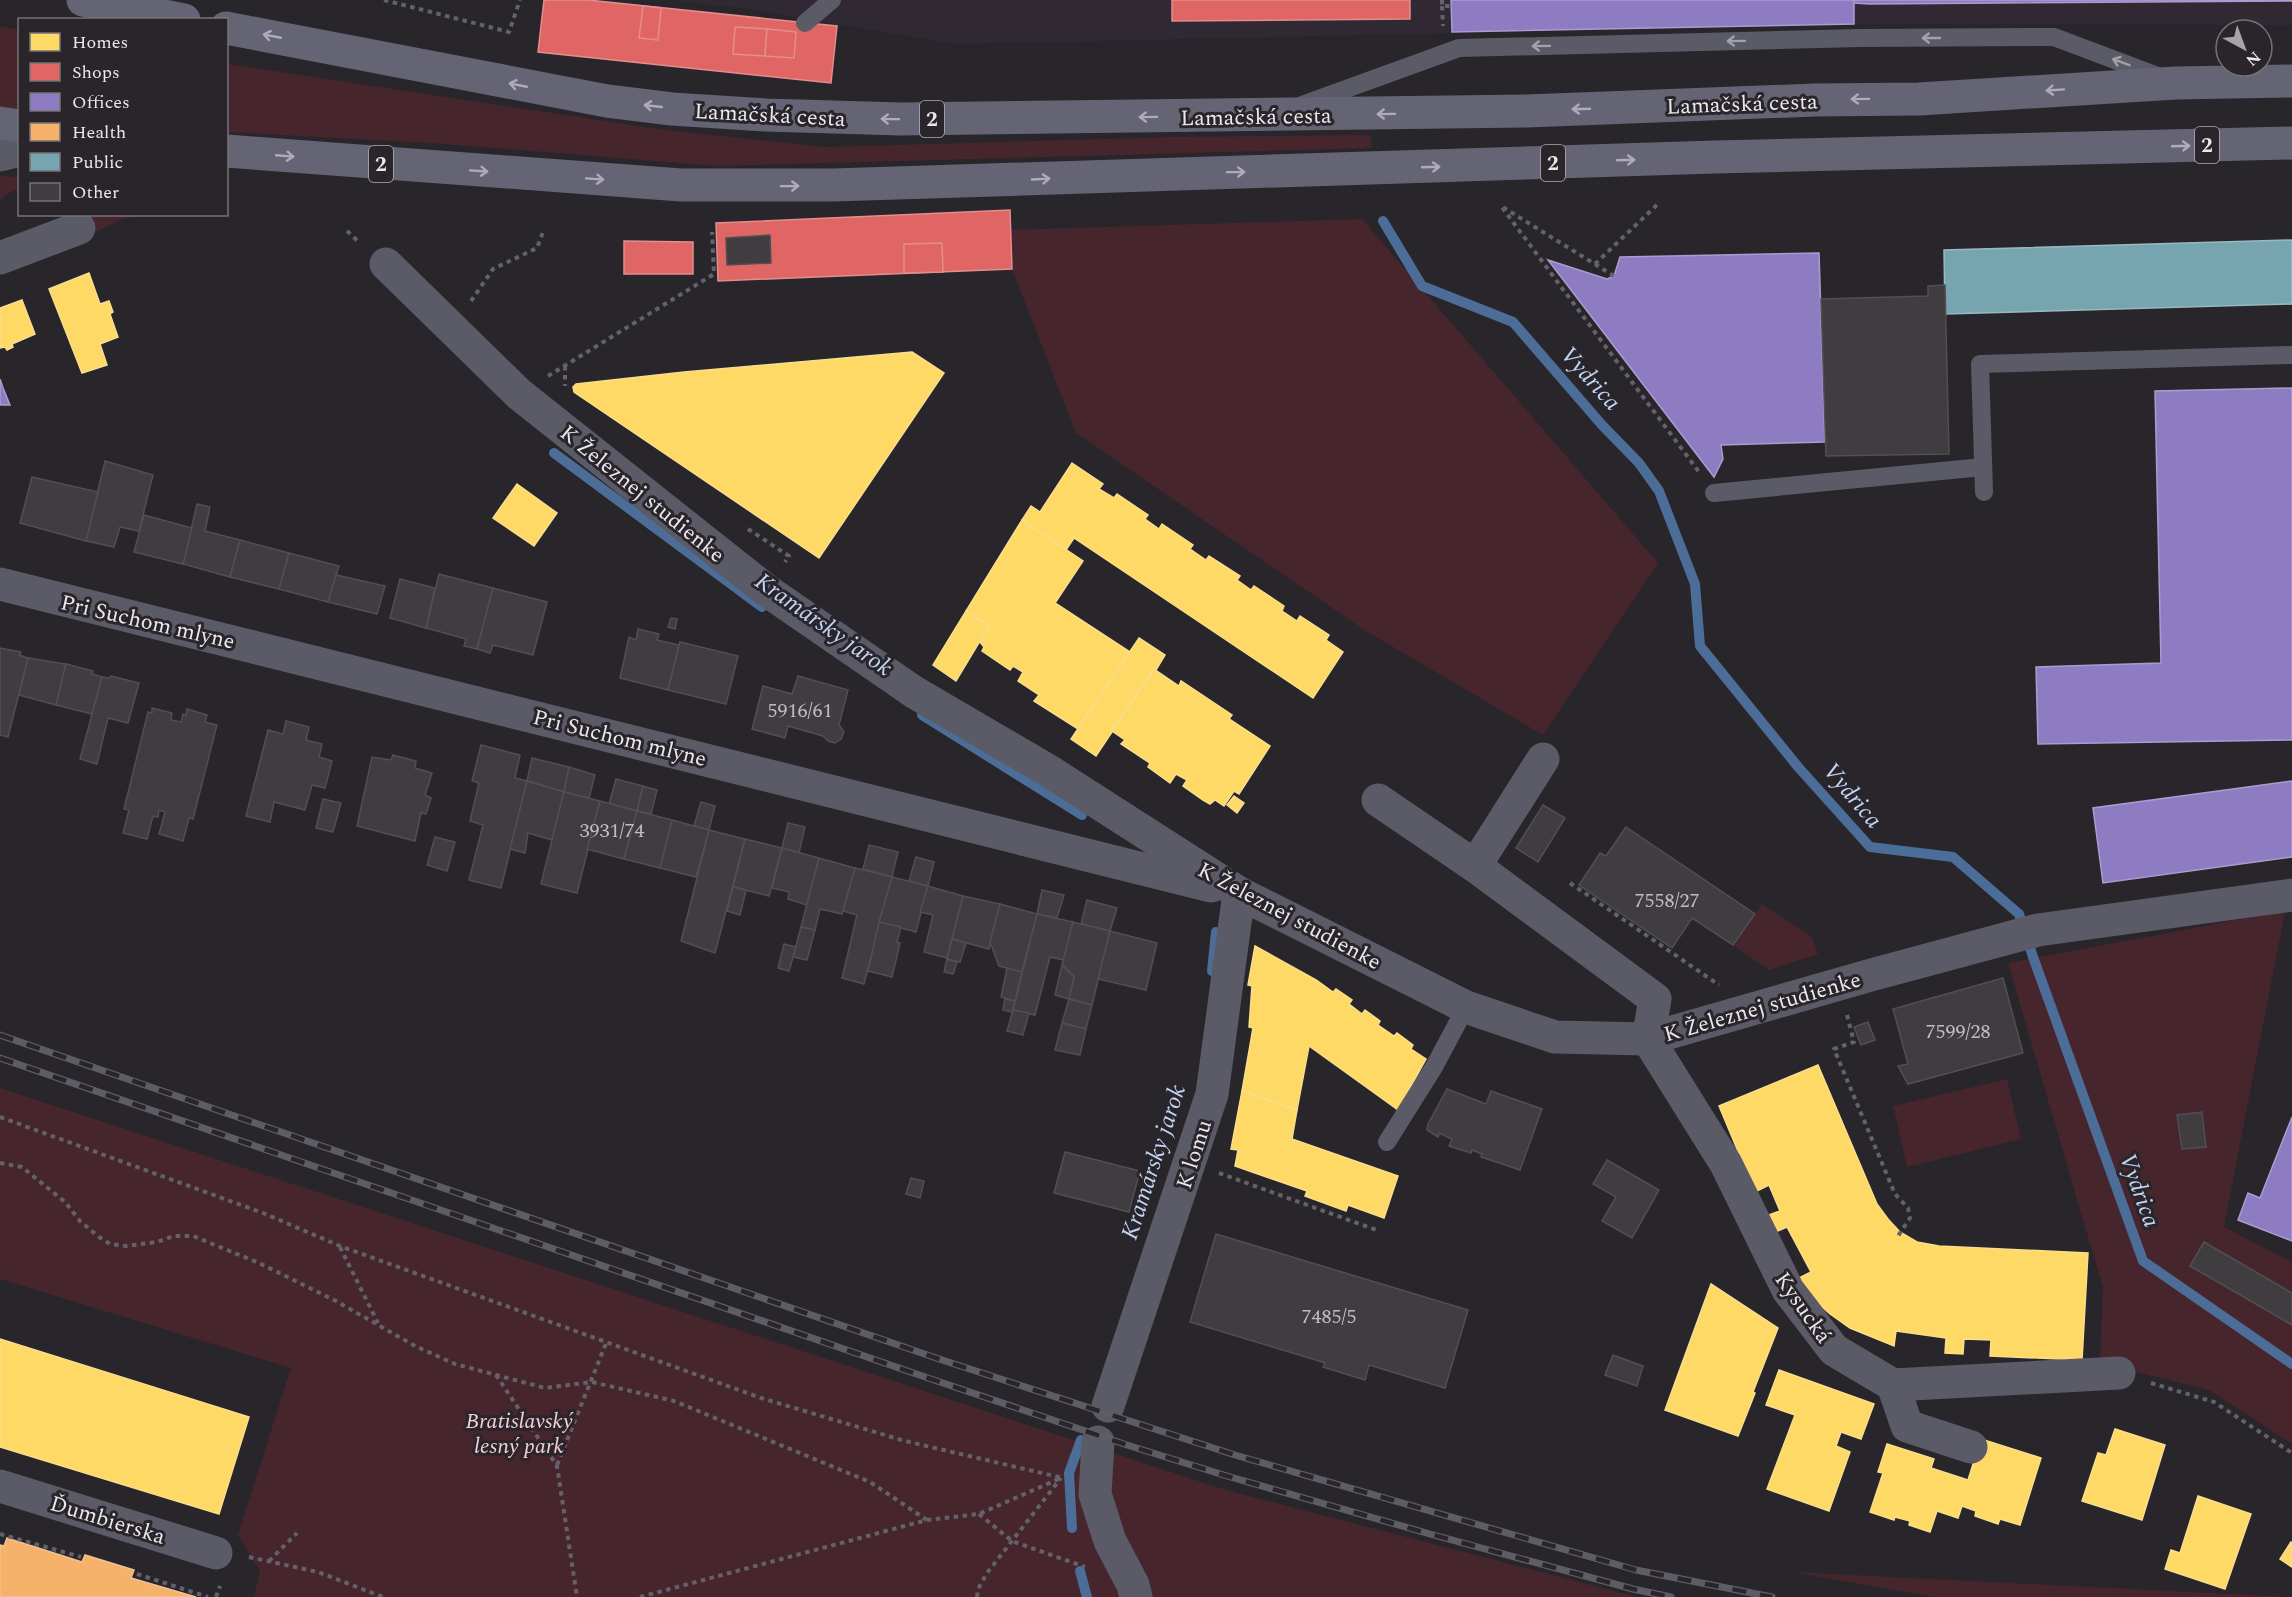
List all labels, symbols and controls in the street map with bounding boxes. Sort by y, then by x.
legend [18,18,228,216]
north arrow [2214,18,2274,78]
text: Homes [72,29,128,56]
one-way arrow [263,30,282,41]
one-way arrow [1921,32,1941,44]
one-way arrow [1726,36,1746,47]
one-way arrow [1531,41,1551,52]
text: N [2240,45,2266,72]
one-way arrow [2112,56,2131,67]
text: Shops [72,59,120,86]
one-way arrow [509,79,529,90]
street label: Lamačská cesta [1666,85,1819,124]
one-way arrow [2045,85,2065,96]
text: Offices [72,89,130,116]
one-way arrow [1850,94,1870,105]
street label: Lamačská cesta [693,95,847,136]
street label: Lamačská cesta [1180,100,1332,135]
one-way arrow [644,101,663,112]
road number: 2 [920,101,944,137]
one-way arrow [1572,104,1592,115]
one-way arrow [1377,108,1397,120]
one-way arrow [1138,111,1158,123]
one-way arrow [880,113,900,124]
text: Health [72,119,126,146]
road number: 2 [2195,127,2219,163]
one-way arrow [2170,140,2190,152]
road number: 2 [1541,145,1565,181]
road number: 2 [369,146,393,182]
text: Public [72,149,123,176]
one-way arrow [274,151,294,162]
one-way arrow [1615,155,1635,166]
one-way arrow [1421,162,1441,173]
one-way arrow [469,166,489,177]
one-way arrow [1226,166,1246,178]
one-way arrow [1031,173,1051,184]
one-way arrow [584,174,604,185]
text: Other [72,179,119,206]
one-way arrow [779,180,799,192]
water label: Vydrica [1551,338,1629,419]
street label: K Železnej studienke [552,417,732,571]
water label: Kramársky jarok [747,564,900,686]
street label: Pri Suchom mlyne [57,586,238,659]
house number: 5916/61 [768,696,833,726]
street label: Pri Suchom mlyne [529,701,710,776]
water label: Vydrica [1814,755,1891,837]
house number: 3931/74 [580,816,645,846]
street label: K Železnej studienke [1192,854,1387,979]
house number: 7558/27 [1635,886,1700,916]
street label: K Železnej studienke [1660,963,1865,1051]
house number: 7599/28 [1926,1017,1991,1047]
water label: Kramársky jarok [1112,1080,1196,1244]
street label: K lomu [1168,1116,1221,1193]
water label: Vydrica [2109,1148,2169,1232]
street label: Kysucká [1766,1265,1840,1351]
house number: 7485/5 [1302,1302,1357,1332]
park label: Bratislavský lesný park [465,1405,574,1463]
street label: Ďumbierska [46,1487,169,1554]

